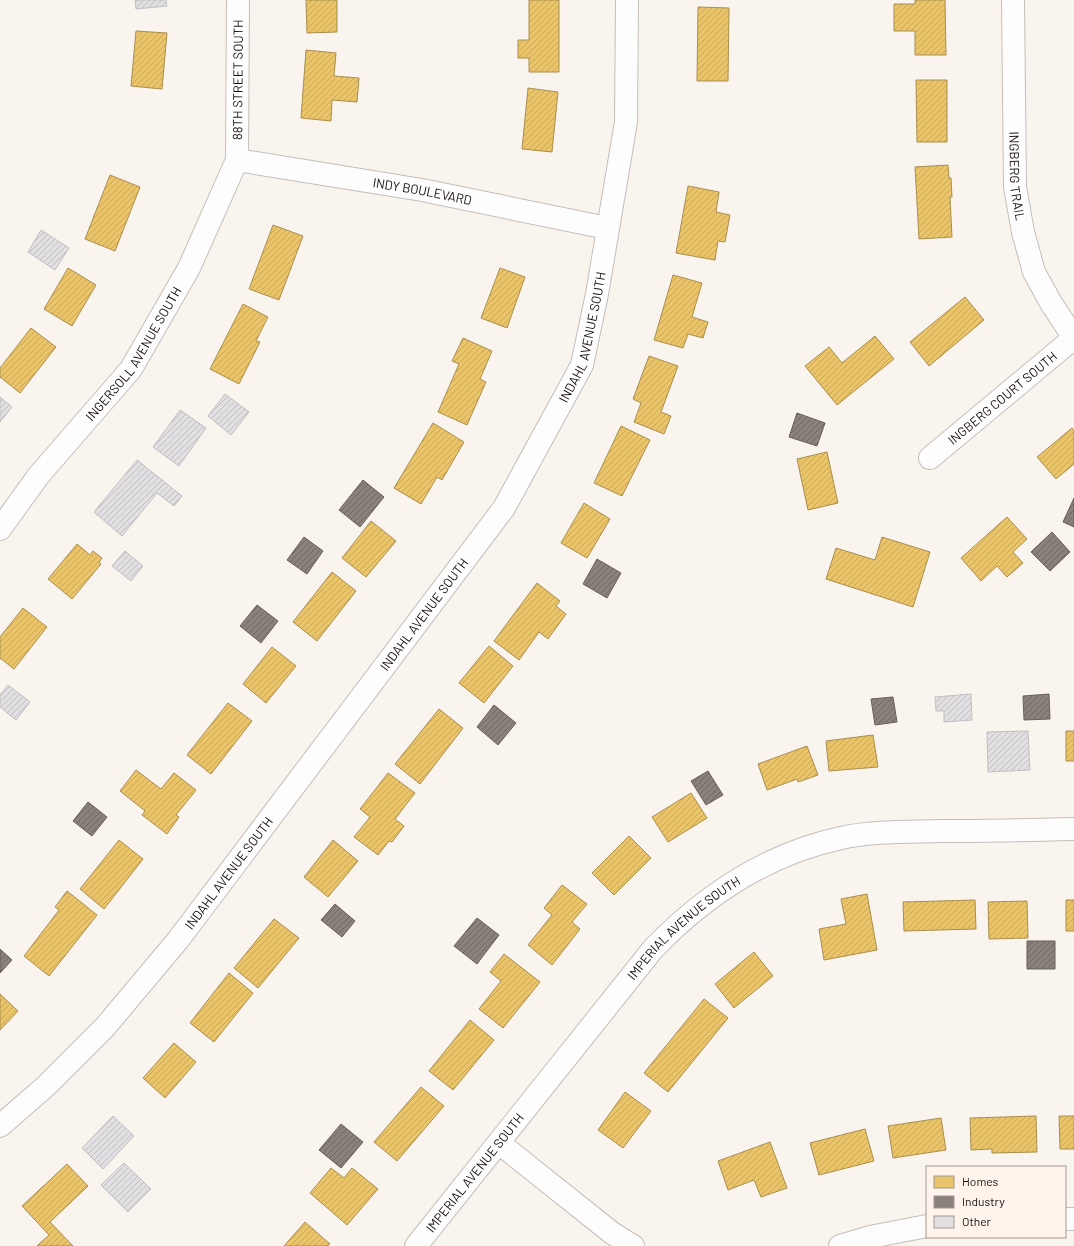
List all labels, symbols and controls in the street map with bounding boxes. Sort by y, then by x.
street label: 88TH STREET SOUTH [229,19,246,140]
street label: INGBERG TRAIL [1006,131,1029,222]
street label: INDY BOULEVARD [372,174,473,208]
street label: INDAHL AVENUE SOUTH [555,270,609,405]
street label: INGERSOLL AVENUE SOUTH [82,284,185,424]
street label: INGBERG COURT SOUTH [944,348,1060,448]
street label: INDAHL AVENUE SOUTH [376,555,471,674]
street label: INDAHL AVENUE SOUTH [181,814,276,932]
street label: IMPERIAL AVENUE SOUTH [624,872,743,983]
street label: IMPERIAL AVENUE SOUTH [422,1110,527,1235]
legend [926,1166,1066,1238]
text: Homes [962,1174,999,1188]
text: Industry [962,1194,1005,1208]
text: Other [962,1214,992,1228]

